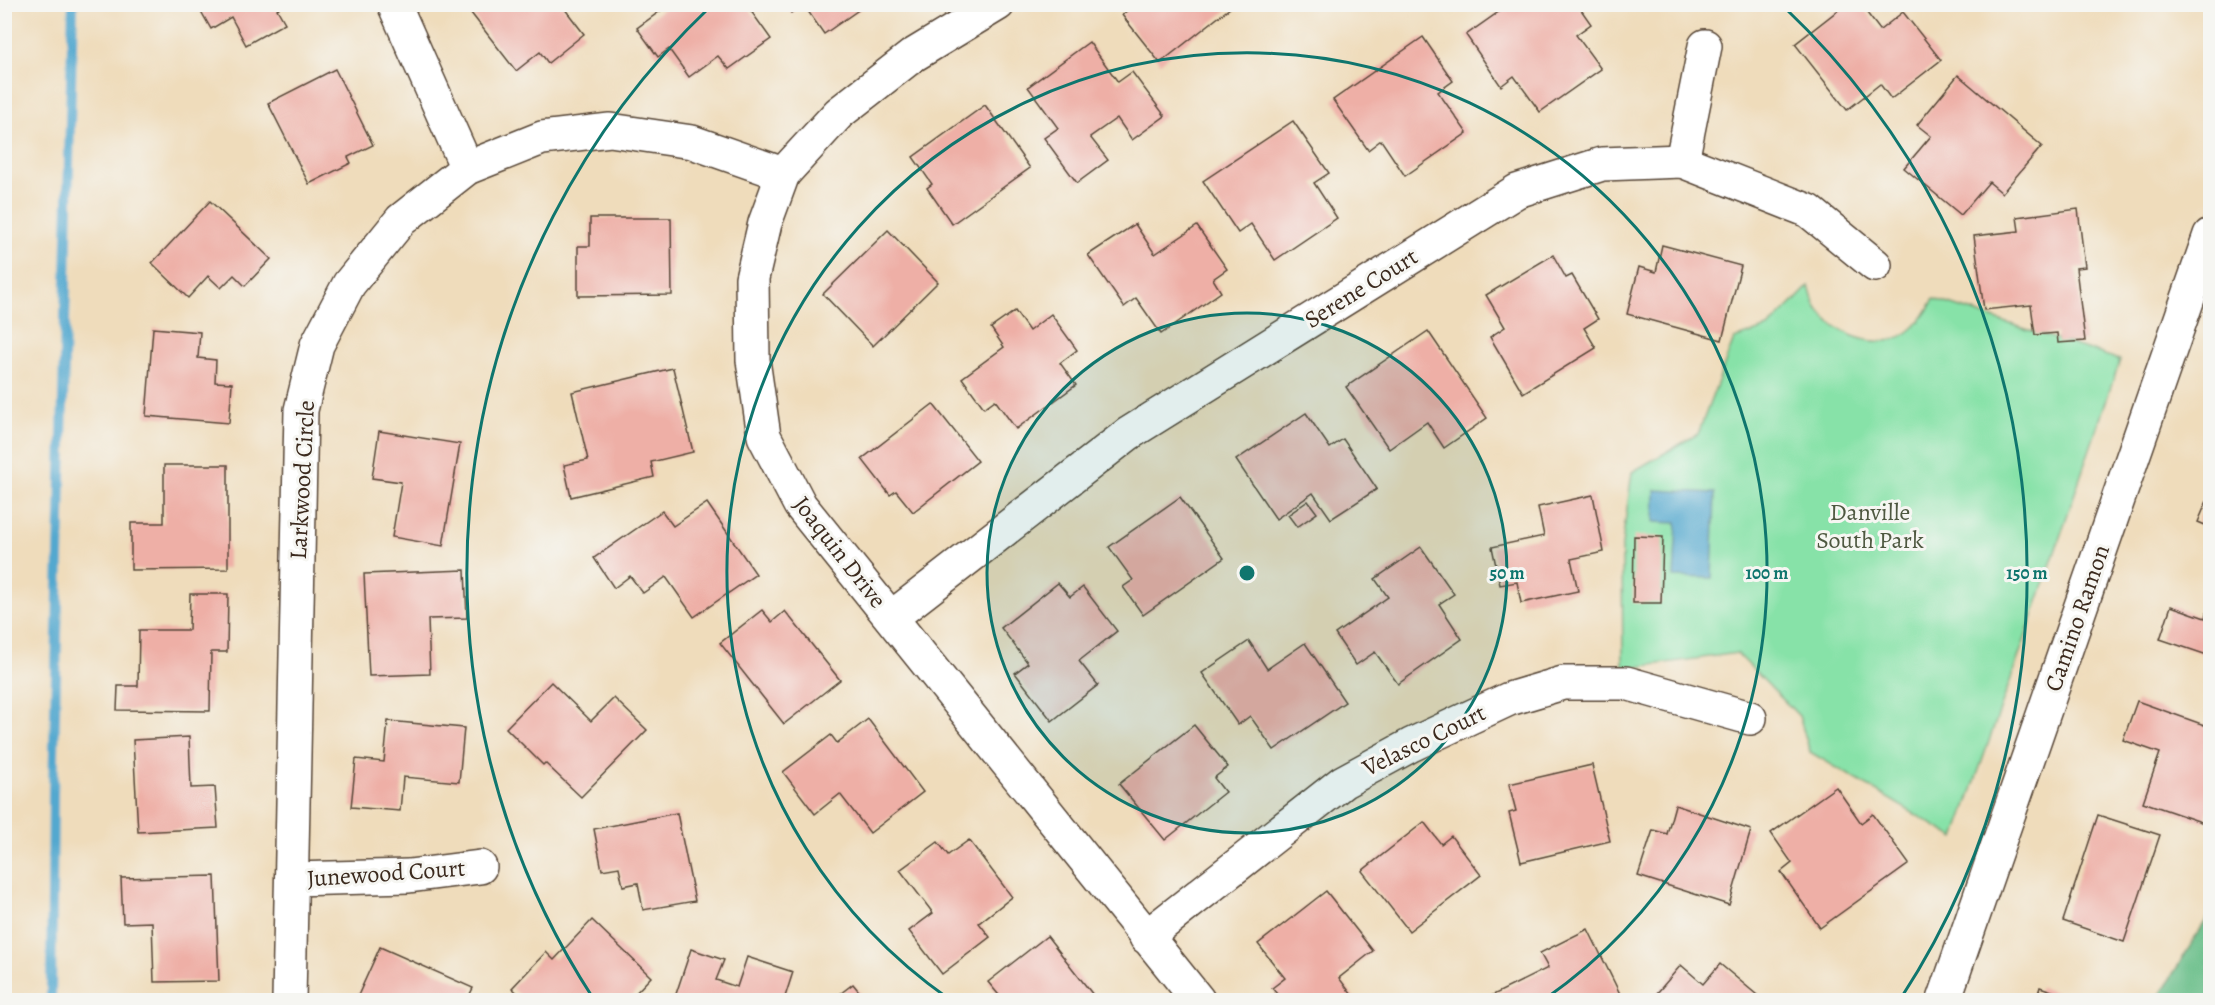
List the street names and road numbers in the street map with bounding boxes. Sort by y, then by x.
street label: Serene Court [1298,240,1424,335]
street label: Larkwood Circle [282,399,322,561]
street label: Joaquin Drive [786,489,894,615]
street label: Camino Ramon [2037,540,2117,696]
street label: Velasco Court [1356,696,1491,784]
street label: Junewood Court [306,851,466,894]

